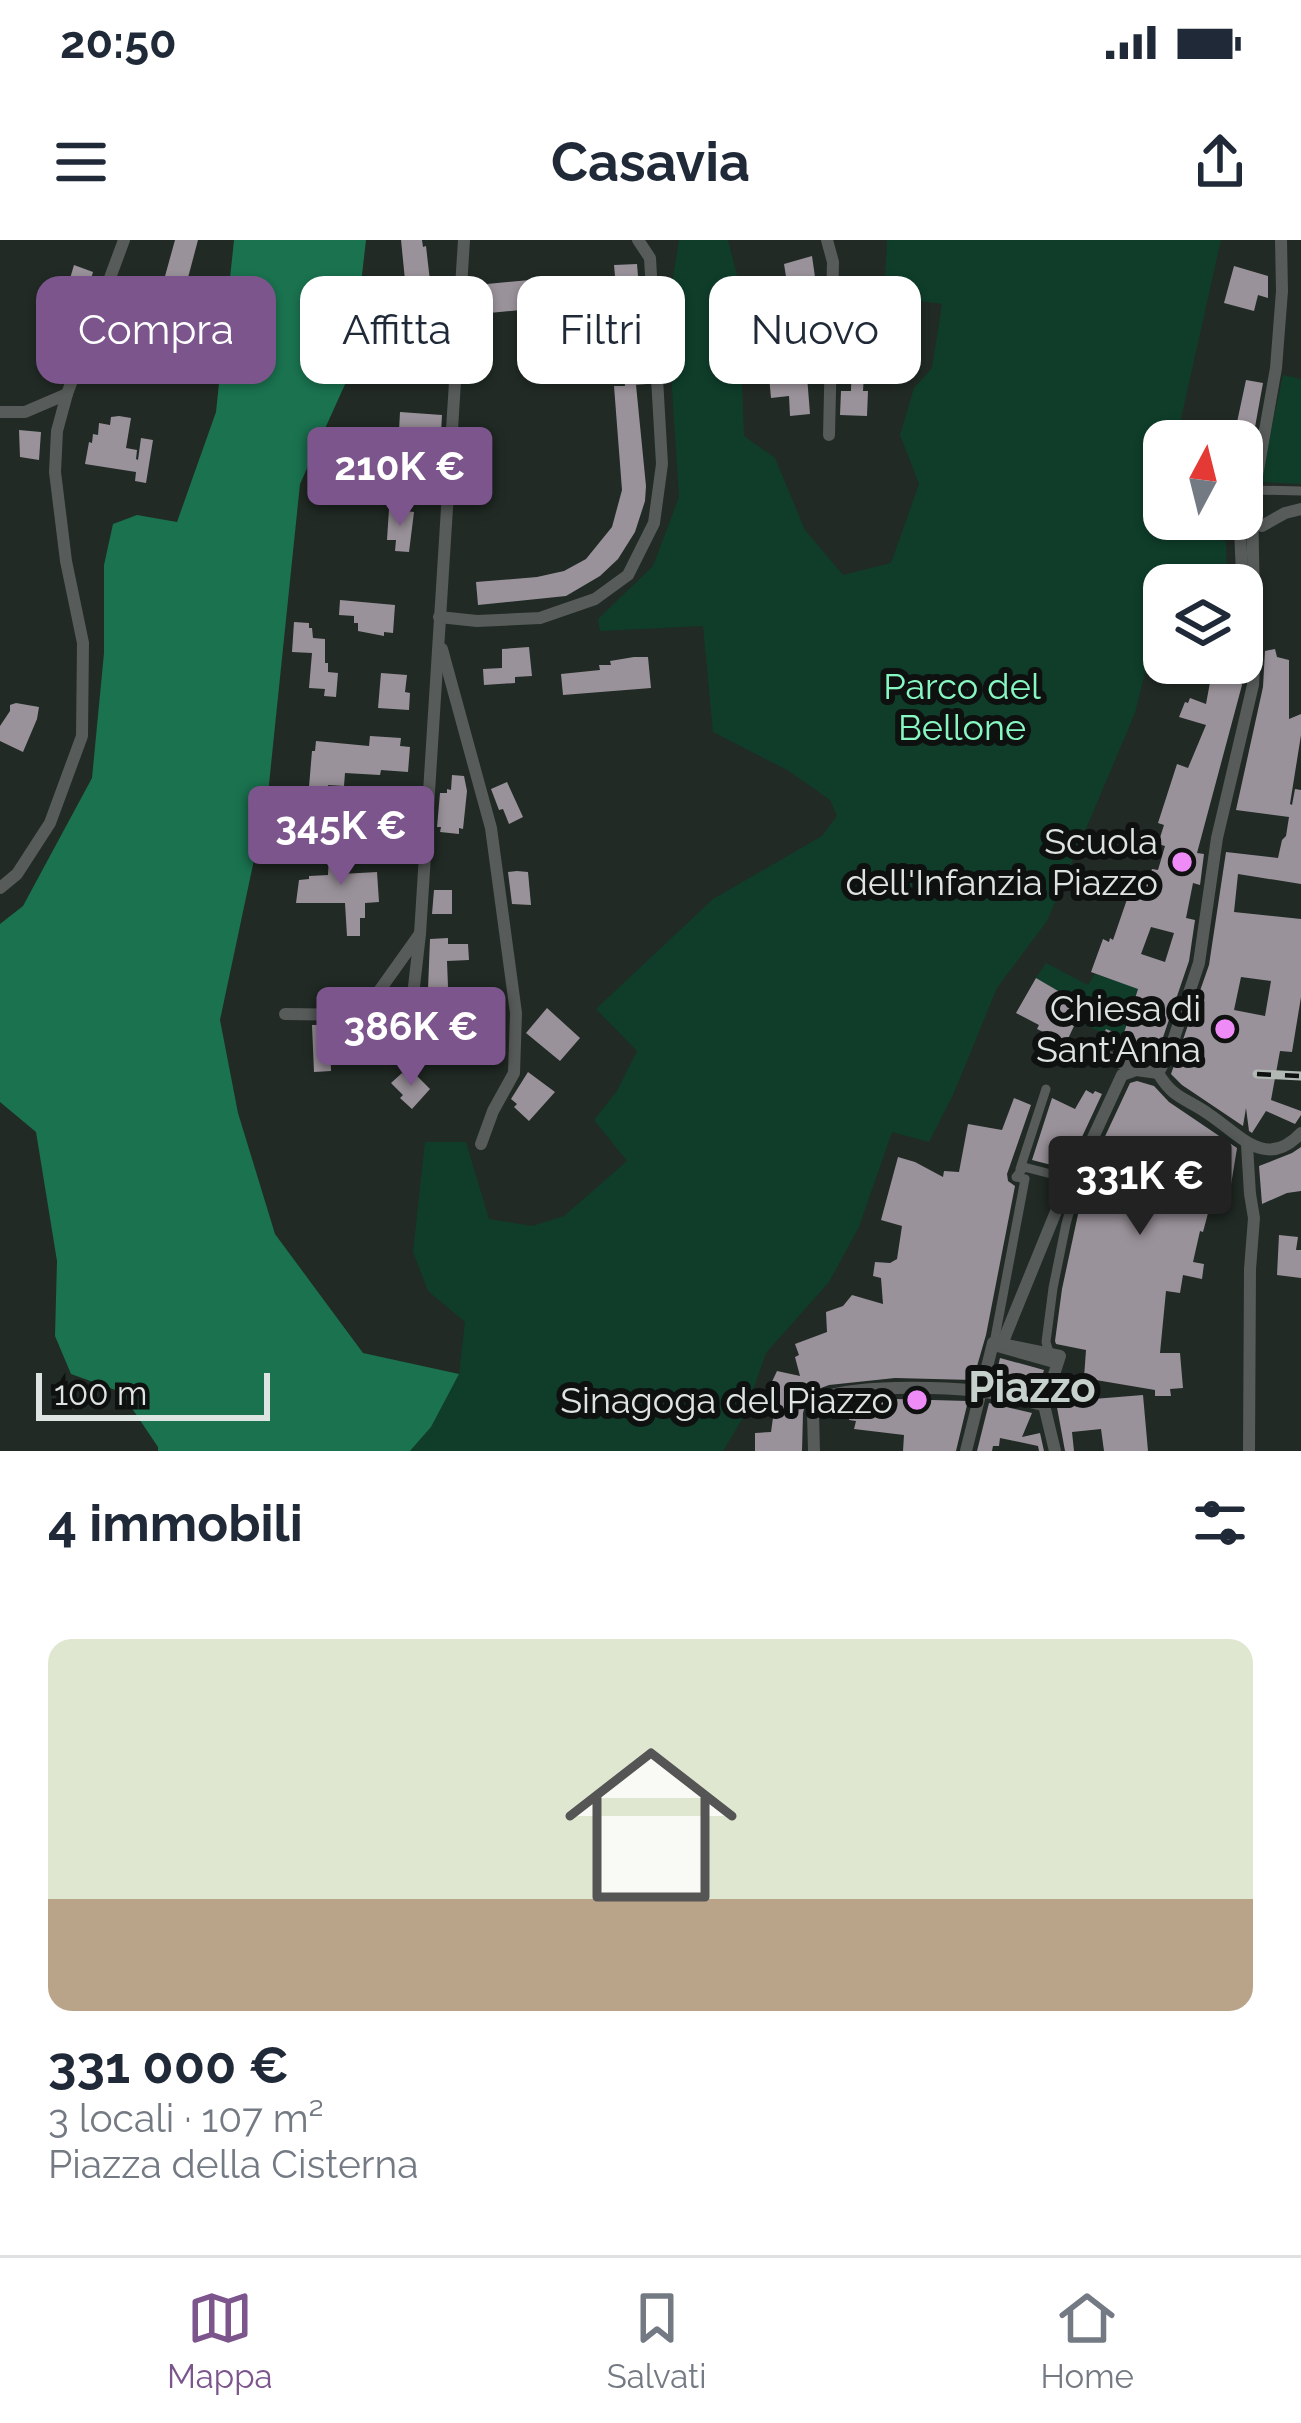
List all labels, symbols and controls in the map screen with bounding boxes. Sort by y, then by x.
text: 20:50 [60,16,177,69]
icon: menu [48,129,114,195]
icon: share [1187,129,1253,195]
text: Casavia [551,130,750,194]
chip: Compra [36,276,276,384]
chip: Affitta [300,276,493,384]
chip: Filtri [517,276,685,384]
chip: Nuovo [709,276,921,384]
north arrow [1143,420,1263,540]
map controls [1143,420,1263,684]
pin: 210K € [302,427,498,529]
text: 210K € [334,443,466,489]
button: layers [1143,564,1263,684]
park label: Parco del Bellone [883,665,1041,748]
pin: 345K € [243,786,439,888]
text: 345K € [275,802,407,848]
place label: Scuola dell'Infanzia Piazzo [846,820,1158,903]
marker: Scuola dell'Infanzia Piazzo [1169,849,1195,875]
pin: 386K € [313,987,509,1089]
place label: Chiesa di Sant'Anna [1036,987,1201,1070]
text: 386K € [343,1003,479,1049]
marker: Chiesa di Sant'Anna [1212,1016,1238,1042]
pin: 331K € [1042,1136,1238,1238]
text: 331K € [1076,1152,1204,1198]
district label: Piazzo [968,1363,1096,1412]
scale bar [36,1367,270,1420]
text: 100 m [54,1374,147,1413]
place label: Sinagoga del Piazzo [560,1379,893,1421]
marker: Sinagoga del Piazzo [904,1387,930,1413]
icon: filters [1187,1490,1253,1556]
text: 4 immobili [48,1493,303,1553]
icon: home [543,1717,759,1933]
text: 331 000 € [48,2035,289,2095]
text: 3 locali · 107 m² [48,2095,324,2141]
text: Piazza della Cisterna [48,2141,419,2187]
tab: Mappa [167,2285,273,2396]
tab: Salvati [607,2285,706,2396]
tab: Home [1041,2285,1134,2396]

